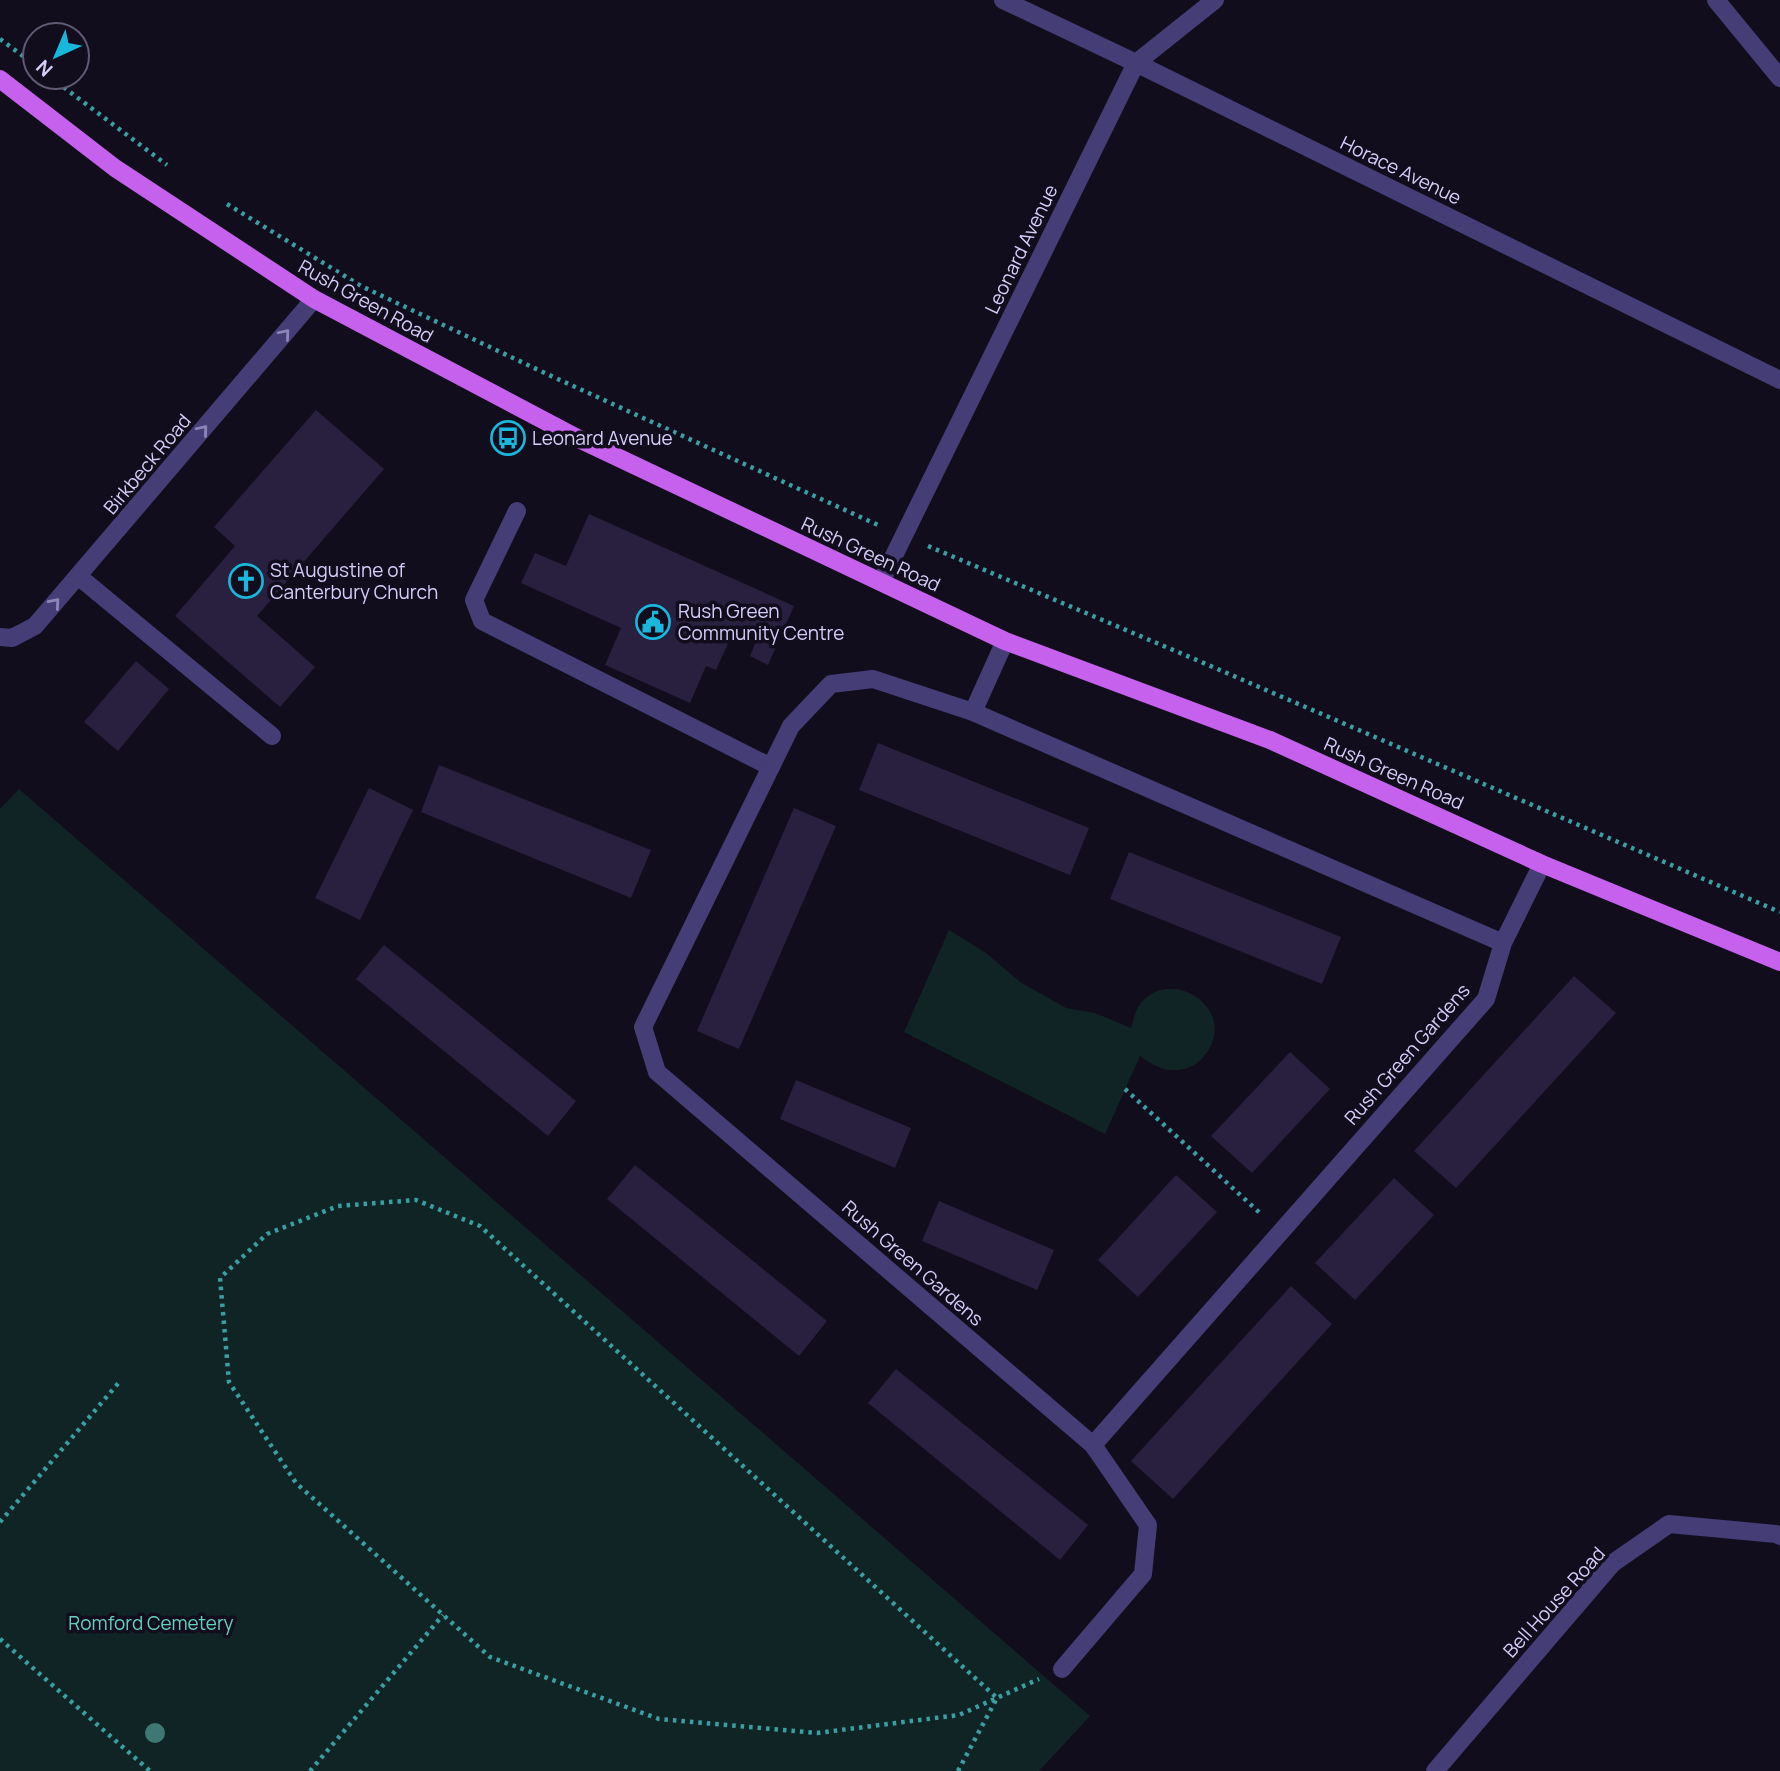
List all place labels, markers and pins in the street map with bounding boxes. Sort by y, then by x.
bus stop icon: Leonard Avenue [489,419,527,457]
place label: Leonard Avenue [532,425,673,451]
place label: St Augustine of Canterbury Church [270,557,438,605]
church icon: St Augustine of Canterbury Church [227,562,265,600]
place label: Rush Green Community Centre [678,598,844,646]
public building icon: Rush Green Community Centre [634,603,672,641]

